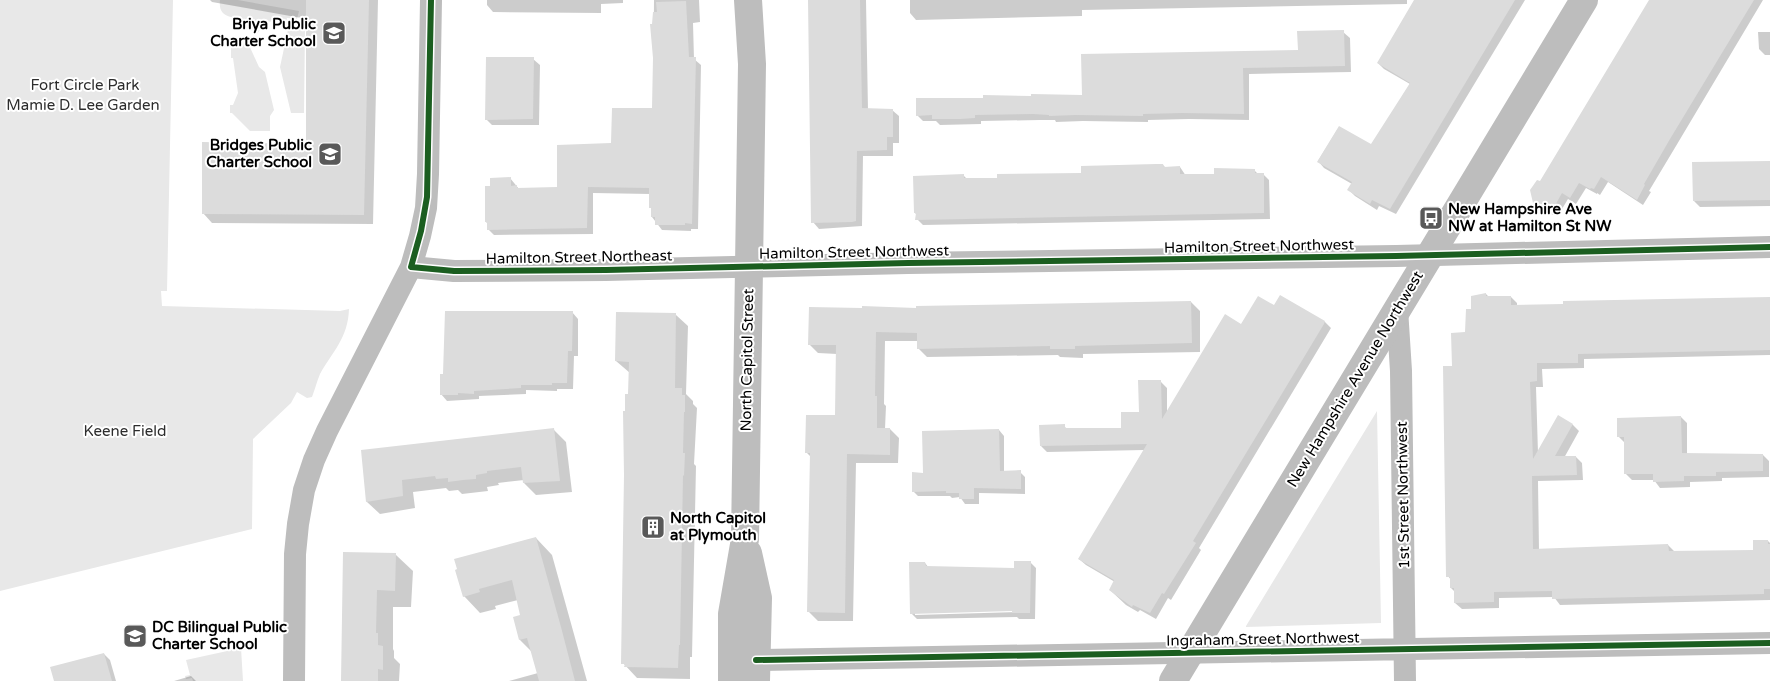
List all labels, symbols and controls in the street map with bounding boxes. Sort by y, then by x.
place label: Briya Public Charter School [210,15,316,50]
school or university icon: Briya Public Charter School [321,20,347,46]
park label: Fort Circle Park [31,76,139,94]
park label: Mamie D. Lee Garden [6,96,160,114]
place label: Bridges Public Charter School [206,136,312,171]
school or university icon: Bridges Public Charter School [317,141,343,167]
place label: New Hampshire Ave NW at Hamilton St NW [1448,200,1612,235]
bus stop icon: New Hampshire Ave NW at Hamilton St NW [1418,205,1444,231]
street label: Hamilton Street Northwest [1164,235,1354,257]
street label: Hamilton Street Northwest [759,241,949,263]
street label: Hamilton Street Northeast [485,246,673,268]
street label: New Hampshire Avenue Northwest [1283,267,1427,490]
street label: North Capitol Street [737,288,757,432]
street label: 1st Street Northwest [1393,421,1413,569]
park label: Keene Field [84,422,166,440]
place label: North Capitol at Plymouth [670,509,766,545]
building icon: North Capitol at Plymouth [640,514,666,540]
place label: DC Bilingual Public Charter School [152,618,287,653]
school or university icon: DC Bilingual Public Charter School [122,623,148,649]
street label: Ingraham Street Northwest [1166,628,1360,650]

